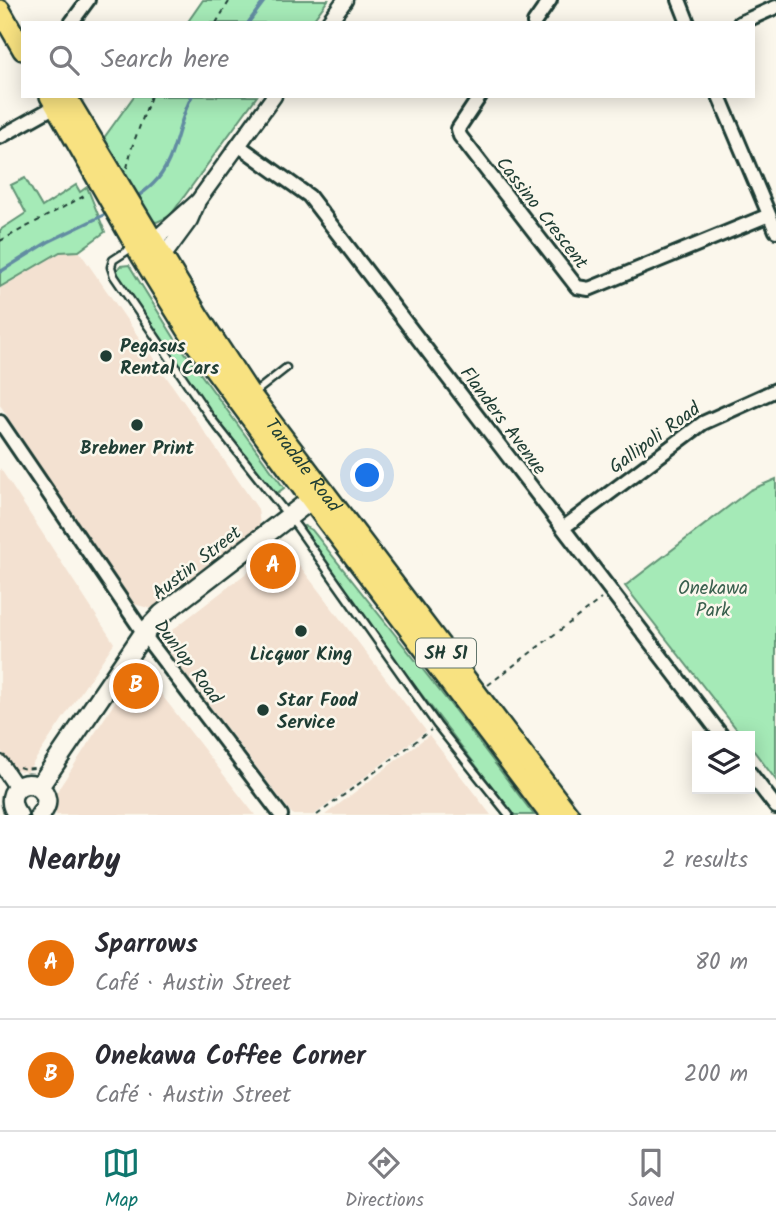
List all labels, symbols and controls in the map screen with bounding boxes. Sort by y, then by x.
search box [21,21,755,98]
text: Search here [101,39,229,81]
icon: search [45,41,83,79]
street label: Cassino Crescent [488,150,596,277]
place label: Pegasus Rental Cars [120,332,219,384]
marker: Pegasus Rental Cars [98,348,114,364]
street label: Flanders Avenue [451,360,554,482]
street label: Gallipoli Road [603,395,708,482]
street label: Taradale Road [256,412,348,520]
marker: Brebner Print [129,417,145,433]
place label: Brebner Print [80,434,194,464]
your location [350,458,384,492]
street label: Austin Street [146,519,249,608]
pin: A [250,540,296,592]
park label: Onekawa Park [678,574,748,626]
street label: Dunlop Road [145,613,230,711]
marker: Licquor King [293,623,309,639]
road number: SH 51 [416,638,476,668]
place label: Licquor King [250,640,352,670]
pin: B [113,660,159,712]
place label: Star Food Service [277,686,359,738]
marker: Star Food Service [255,702,271,718]
map controls [692,731,755,794]
button: layers [692,731,755,794]
text: Nearby [28,837,120,885]
text: 2 results [662,843,748,879]
text: Sparrows [95,924,198,966]
text: A [44,945,58,981]
text: 80 m [695,945,748,981]
text: Café · Austin Street [95,966,291,1002]
text: Onekawa Coffee Corner [95,1036,366,1078]
text: B [44,1057,58,1093]
text: 200 m [684,1057,748,1093]
text: Café · Austin Street [95,1078,291,1114]
tab: Map [102,1144,140,1216]
tab: Directions [345,1144,424,1216]
tab: Saved [629,1144,674,1216]

